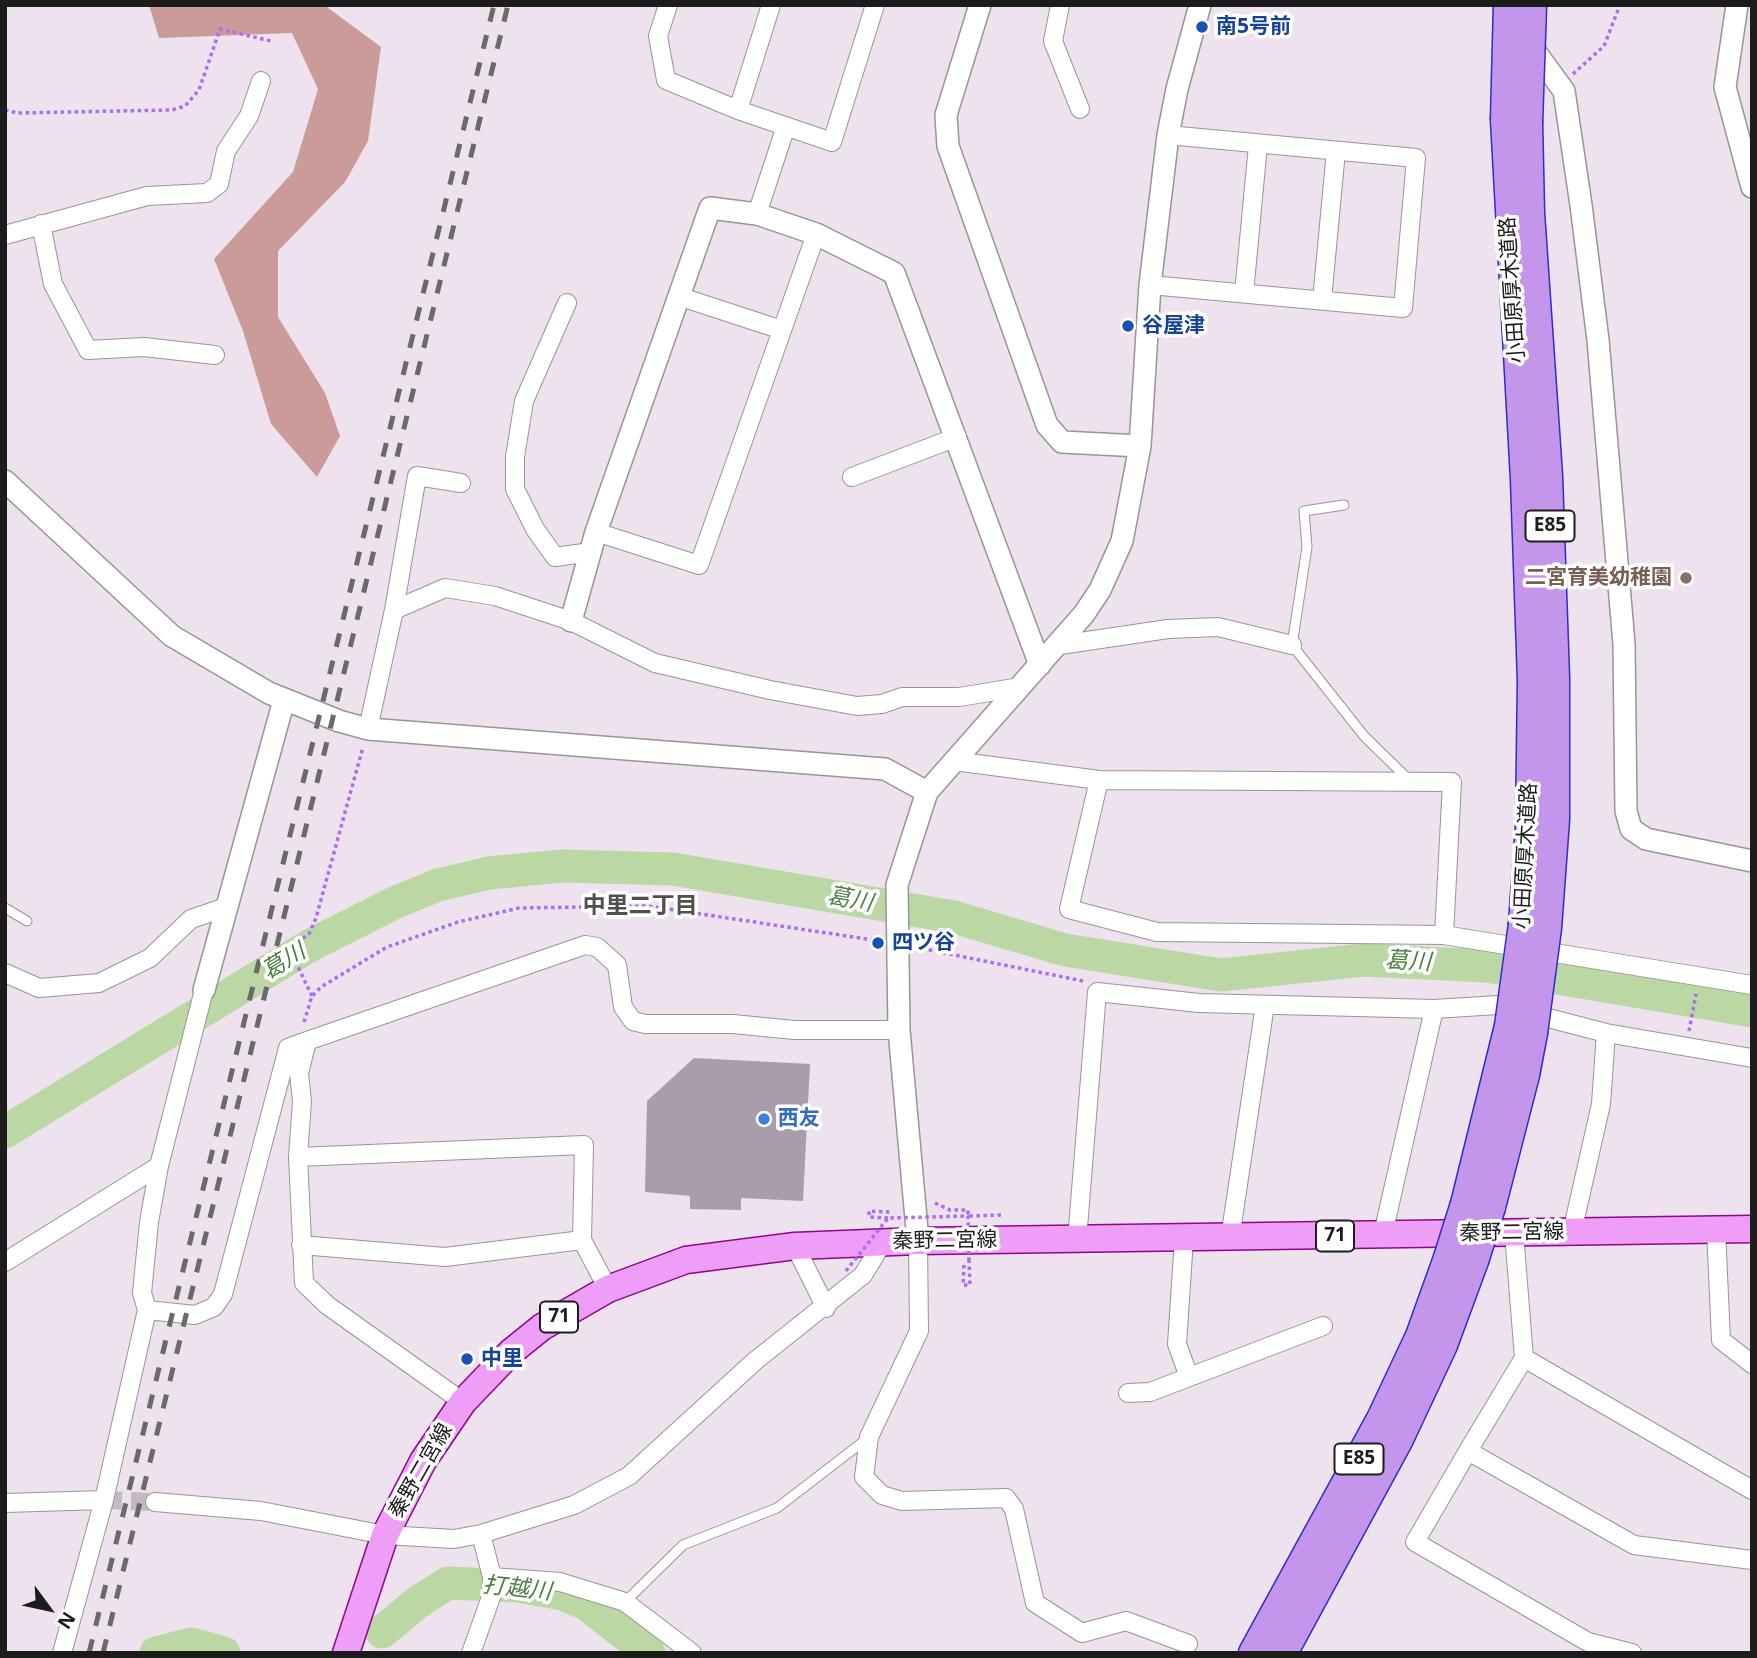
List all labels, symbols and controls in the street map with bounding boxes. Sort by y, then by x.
place label: 南5号前 [1216,14,1291,40]
marker: 南5号前 [1194,19,1210,35]
street label: 小田原厚木道路 [1495,216,1531,364]
place label: 谷屋津 [1142,313,1205,339]
marker: 谷屋津 [1120,318,1136,334]
road number: E85 [1526,510,1574,541]
place label: 二宮育美幼稚園 [1525,565,1672,591]
marker: 二宮育美幼稚園 [1678,570,1694,586]
street label: 小田原厚木道路 [1510,782,1542,930]
water label: 葛川 [825,882,875,918]
district label: 中里二丁目 [583,892,697,920]
place label: 四ツ谷 [892,930,955,956]
marker: 四ツ谷 [870,935,886,951]
water label: 葛川 [257,938,311,986]
water label: 葛川 [1384,947,1432,977]
place label: 西友 [778,1106,820,1132]
marker: 西友 [756,1111,772,1127]
street label: 秦野二宮線 [1459,1219,1565,1247]
road number: 71 [1316,1220,1354,1252]
street label: 秦野二宮線 [892,1227,998,1255]
road number: 71 [540,1302,578,1332]
place label: 中里 [481,1346,523,1372]
marker: 中里 [459,1351,475,1367]
street label: 秦野二宮線 [384,1419,458,1523]
road number: E85 [1334,1443,1384,1474]
water label: 打越川 [481,1572,553,1606]
north arrow [14,1574,84,1644]
text: N [52,1607,82,1634]

